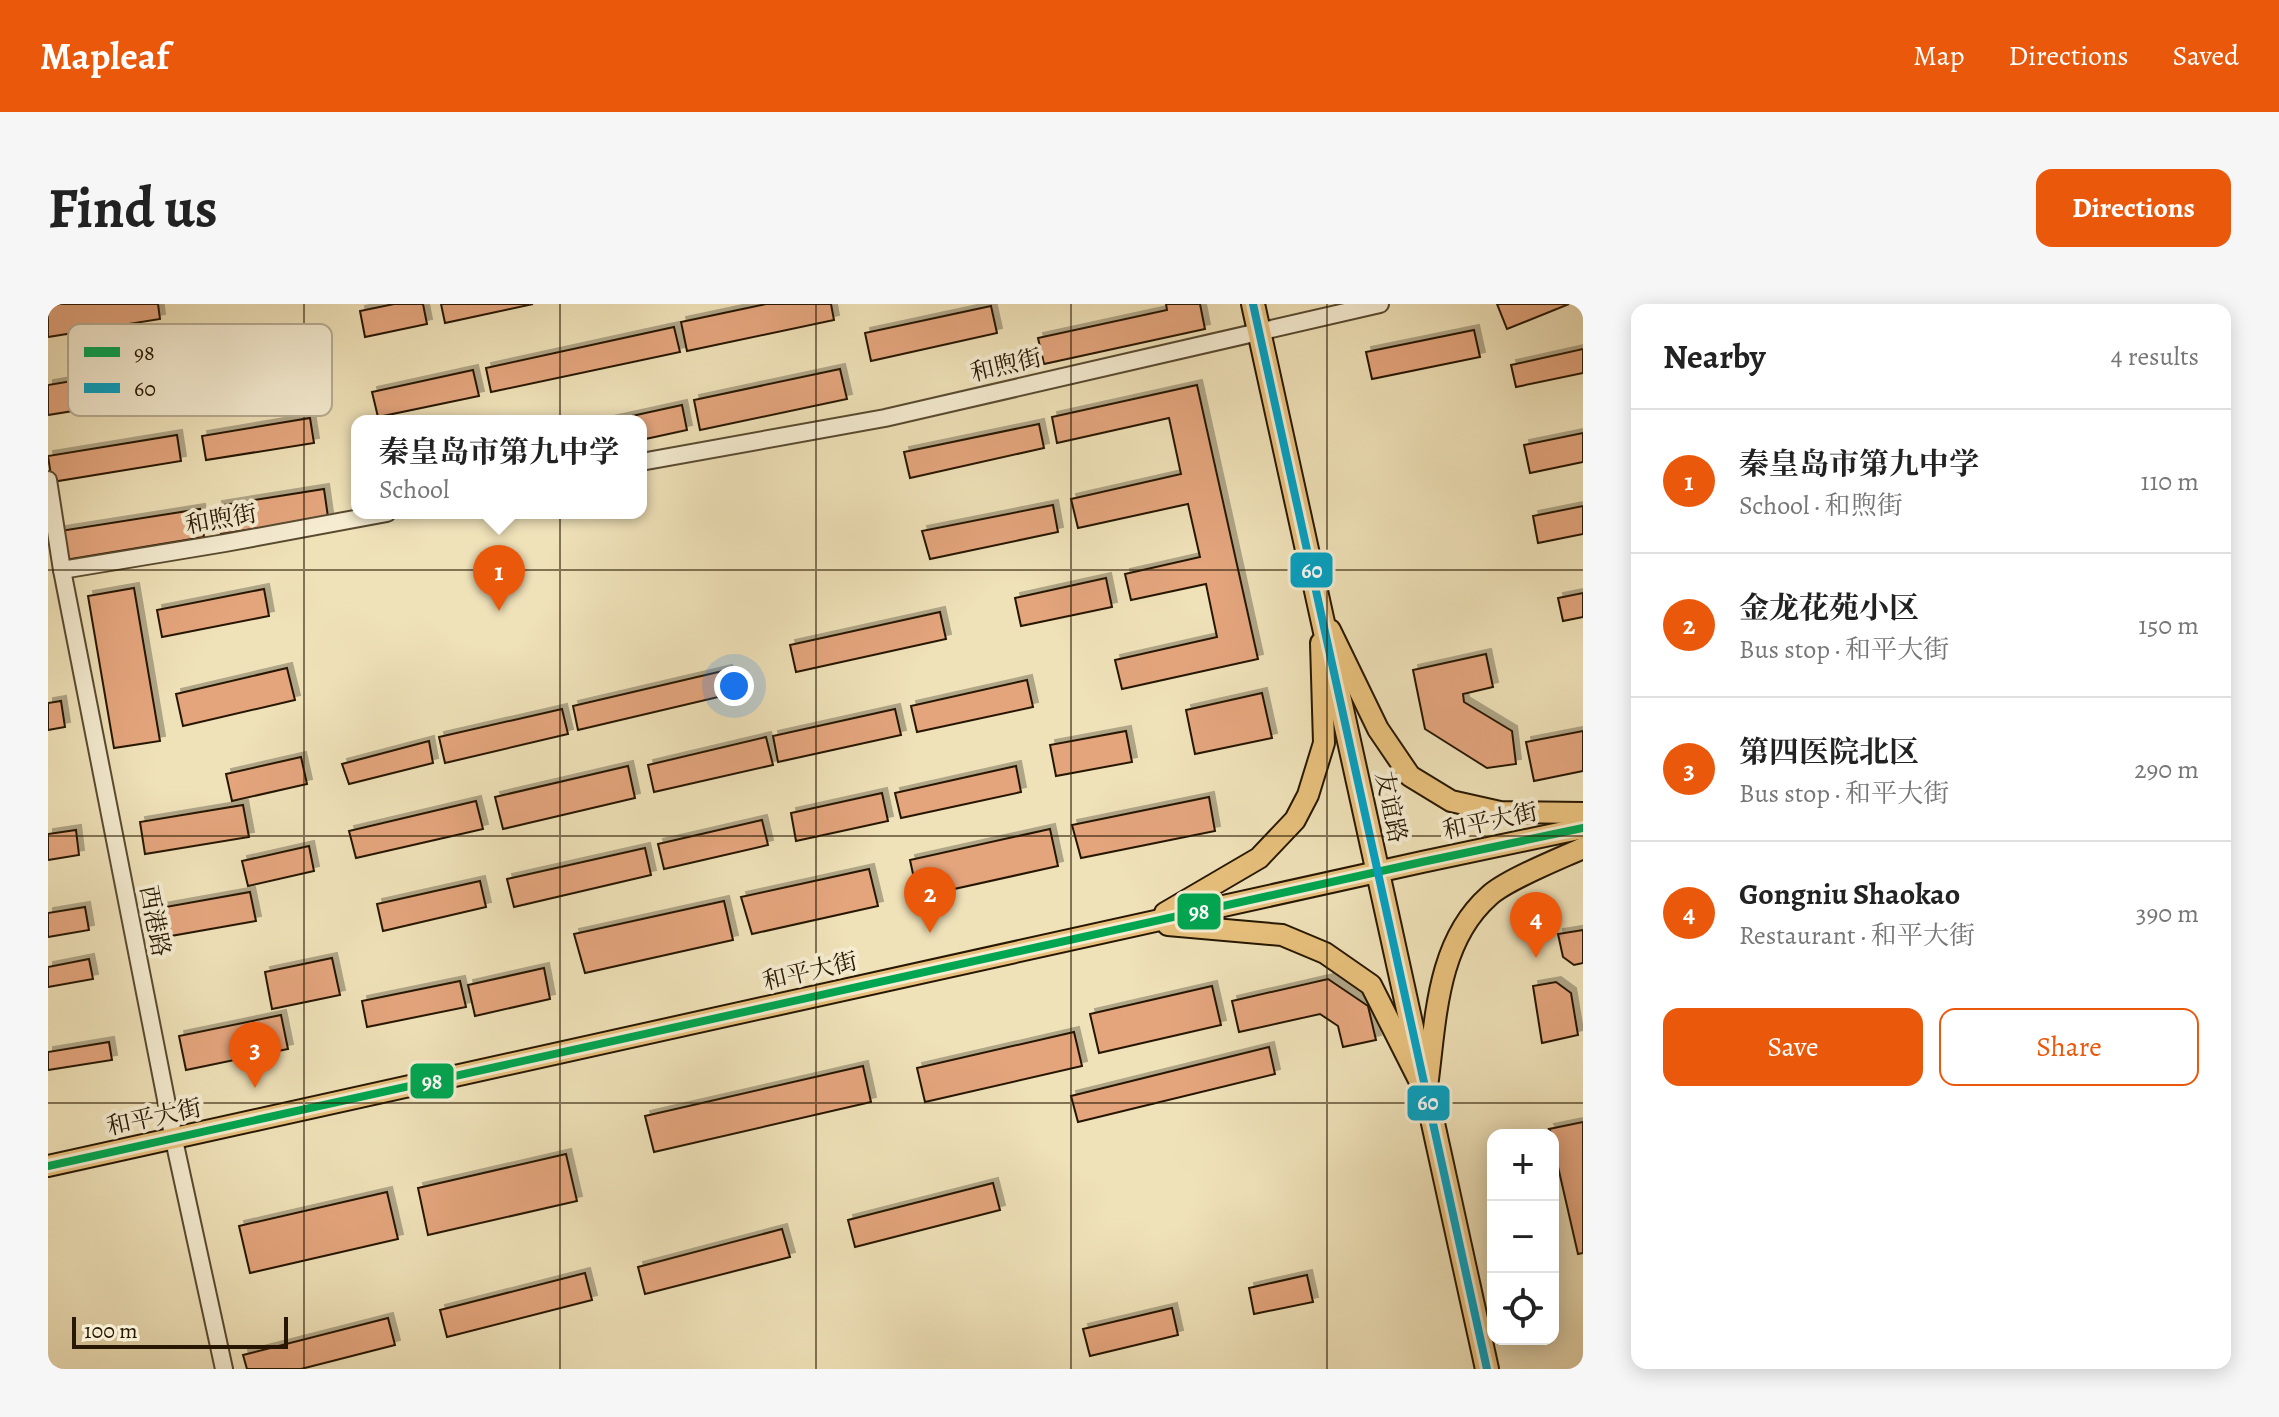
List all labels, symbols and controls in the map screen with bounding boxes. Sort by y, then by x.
text: Mapleaf [40,30,169,82]
text: Map [1913,37,1964,75]
text: Directions [2008,37,2129,75]
text: Saved [2173,37,2239,75]
button: Directions [2036,169,2231,247]
text: Find us [48,170,218,246]
legend [68,324,332,416]
text: Nearby [1663,333,1766,380]
text: 98 [134,338,155,368]
text: 4 results [2111,339,2199,374]
street label: 和煦街 [967,341,1045,389]
text: 60 [134,374,156,404]
popup [351,415,647,519]
text: 秦皇岛市第九中学 [379,432,619,472]
text: 秦皇岛市第九中学 [1739,444,1979,484]
text: 1 [1684,464,1694,499]
text: 110 m [2141,464,2199,499]
text: School [379,472,449,507]
text: School · 和煦街 [1739,488,1903,523]
street label: 和煦街 [183,497,259,541]
pin: 1 [473,545,525,611]
line badge: 60 [1289,551,1334,589]
text: 60 [1301,556,1323,586]
text: 金龙花苑小区 [1739,588,1919,628]
text: 2 [1683,608,1695,643]
text: 150 m [2138,608,2199,643]
text: Bus stop · 和平大街 [1739,632,1949,667]
your location [714,666,754,706]
text: 第四医院北区 [1739,732,1919,772]
text: 3 [1683,752,1695,787]
text: 290 m [2134,752,2199,787]
street label: 友谊路 [1368,768,1414,846]
text: Bus stop · 和平大街 [1739,776,1949,811]
street label: 和平大街 [1440,795,1540,847]
pin: 2 [904,867,956,933]
text: Gongniu Shaokao [1739,874,1960,914]
street label: 西港路 [132,883,178,959]
line badge: 98 [1176,892,1222,931]
pin: 4 [1510,892,1562,958]
text: 4 [1683,896,1695,931]
text: 390 m [2136,896,2199,931]
text: 98 [1189,897,1209,927]
text: Restaurant · 和平大街 [1739,918,1975,953]
street label: 和平大街 [760,945,860,997]
button: Save [1663,1008,1923,1086]
button: Share [1939,1008,2199,1086]
pin: 3 [229,1022,281,1088]
line badge: 98 [409,1062,455,1100]
text: 98 [422,1067,442,1097]
line badge: 60 [1406,1084,1451,1122]
text: 60 [1417,1088,1439,1118]
street label: 和平大街 [104,1091,204,1143]
map controls [1487,1129,1559,1345]
button: + [1487,1129,1559,1201]
button: − [1487,1201,1559,1273]
button: locate [1487,1273,1559,1345]
scale bar [72,1313,288,1349]
text: 100 m [84,1316,138,1346]

